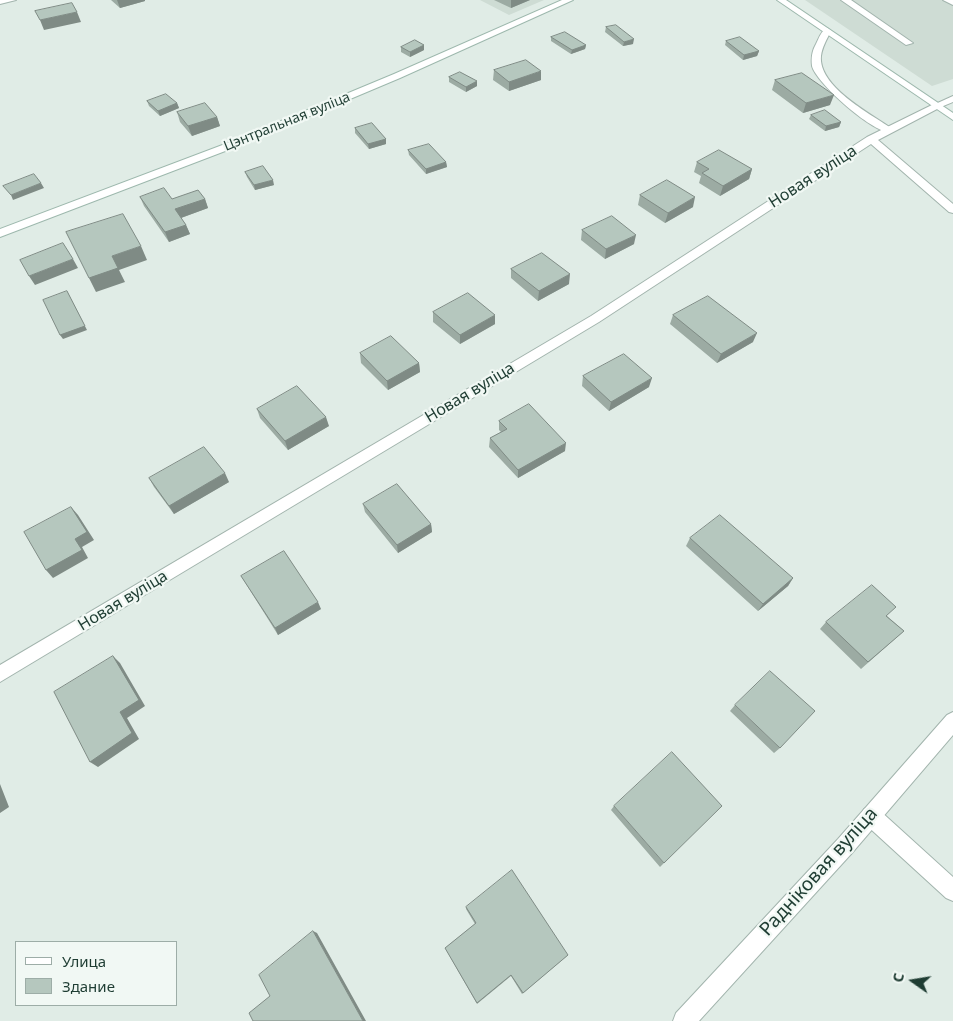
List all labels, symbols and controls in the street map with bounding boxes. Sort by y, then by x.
street label: Цэнтральная вуліца [221,89,353,155]
street label: Новая вуліца [765,141,861,213]
street label: Новая вуліца [422,359,518,427]
street label: Новая вуліца [75,567,171,635]
street label: Радніковая вуліца [755,803,883,941]
legend [15,941,178,1006]
text: Улица [62,951,106,971]
north arrow [888,956,938,1006]
text: С [888,971,908,984]
text: Здание [62,976,115,996]

